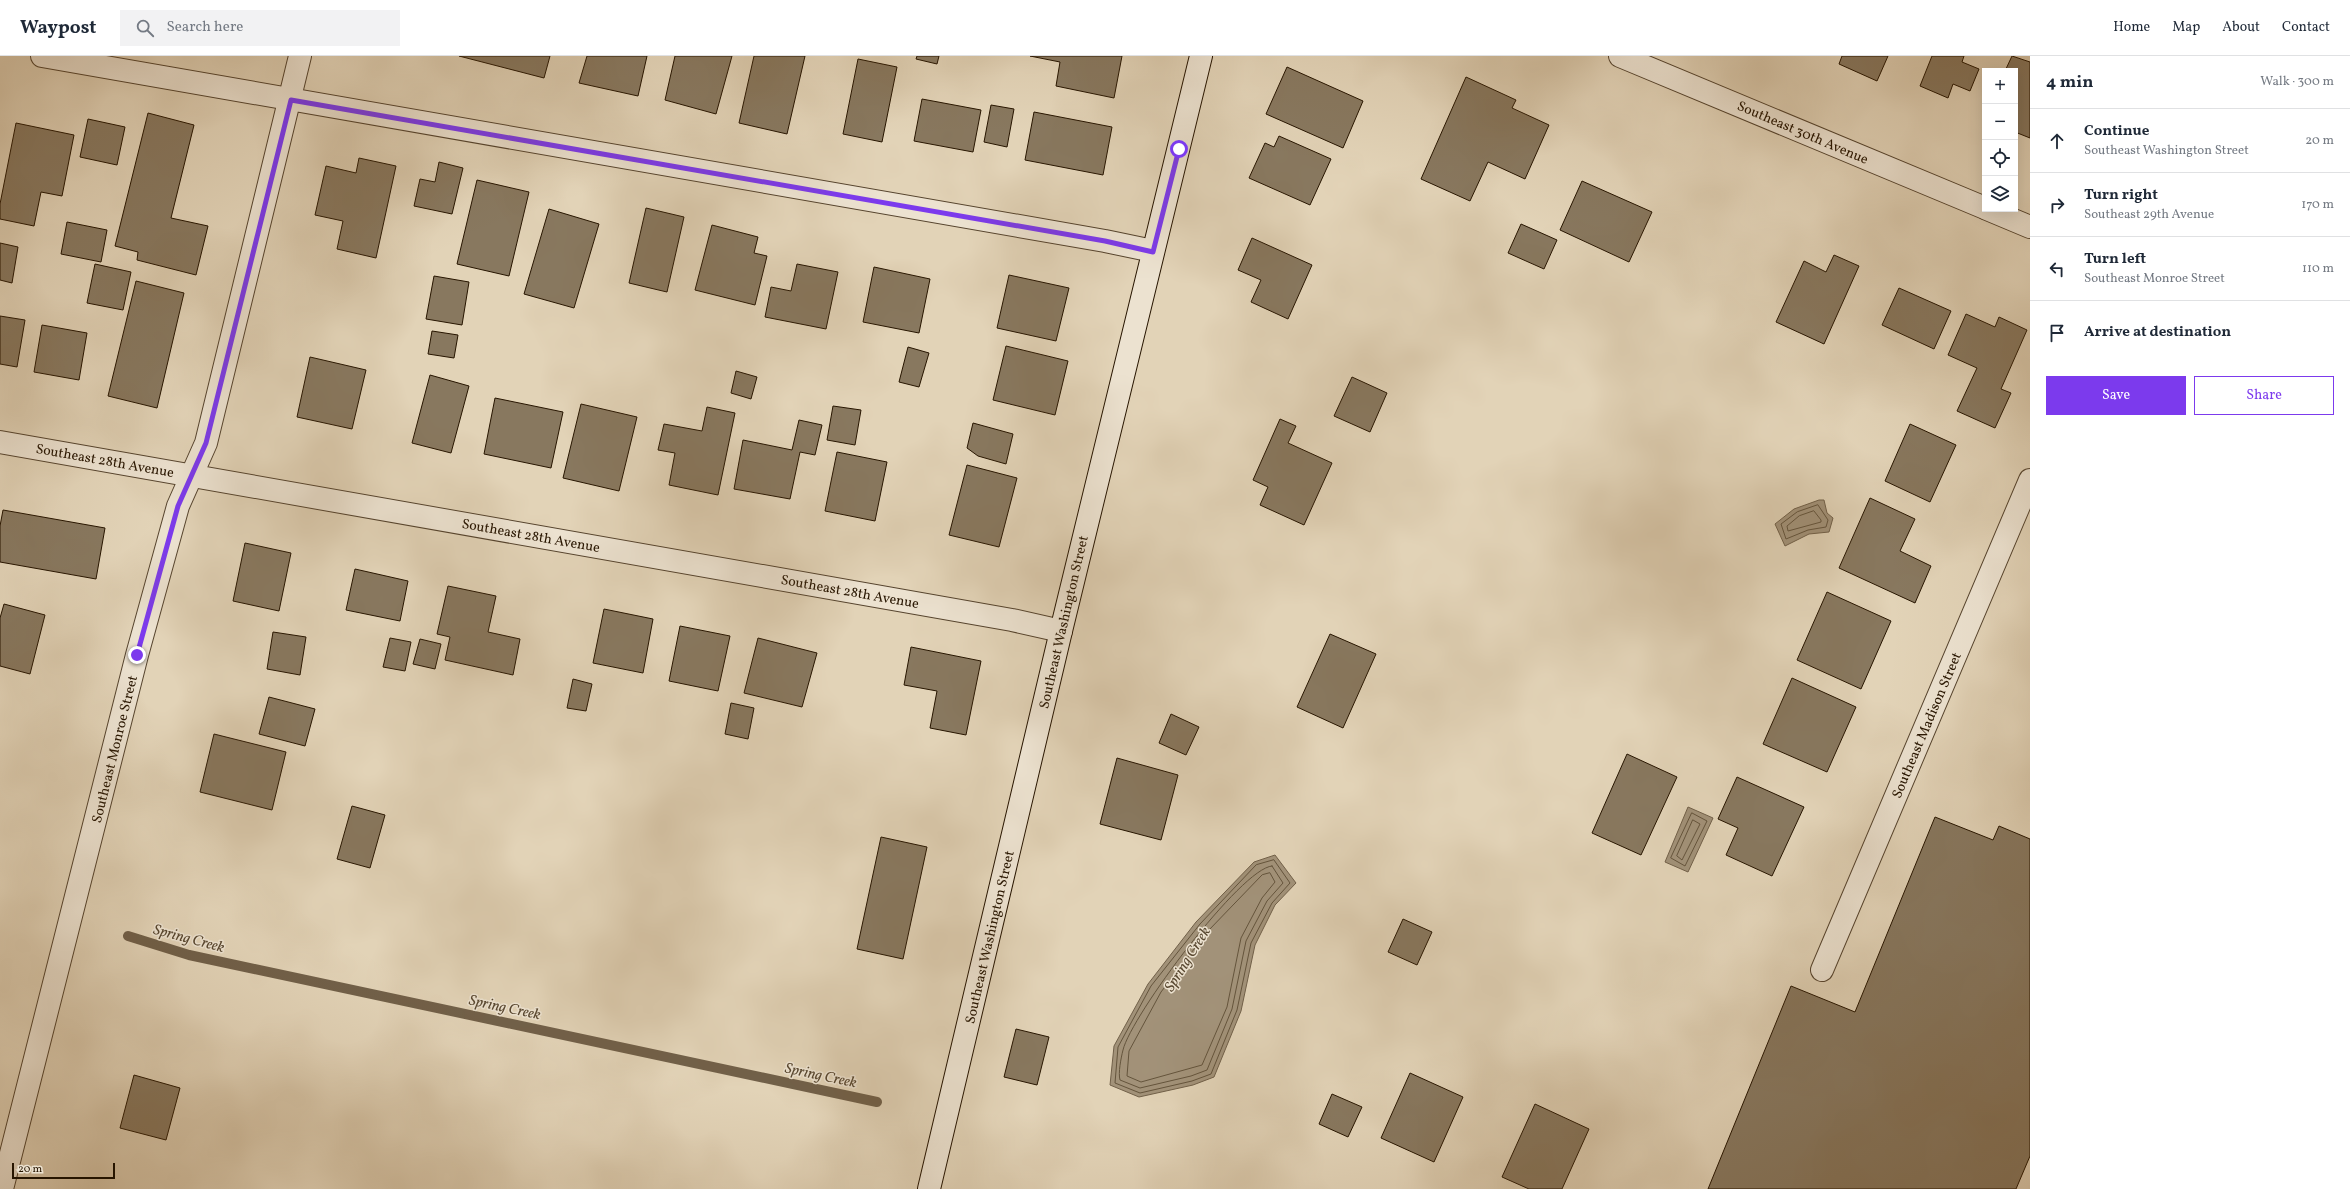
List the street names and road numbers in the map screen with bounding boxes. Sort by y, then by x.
street label: Southeast 30th Avenue [1734,97,1871,170]
street label: Southeast 28th Avenue [34,440,176,483]
street label: Southeast 28th Avenue [460,515,602,558]
street label: Southeast Washington Street [1035,534,1094,711]
street label: Southeast 28th Avenue [779,571,921,614]
street label: Southeast Madison Street [1888,650,1967,802]
street label: Southeast Monroe Street [88,673,143,825]
street label: Southeast Washington Street [961,849,1020,1026]

